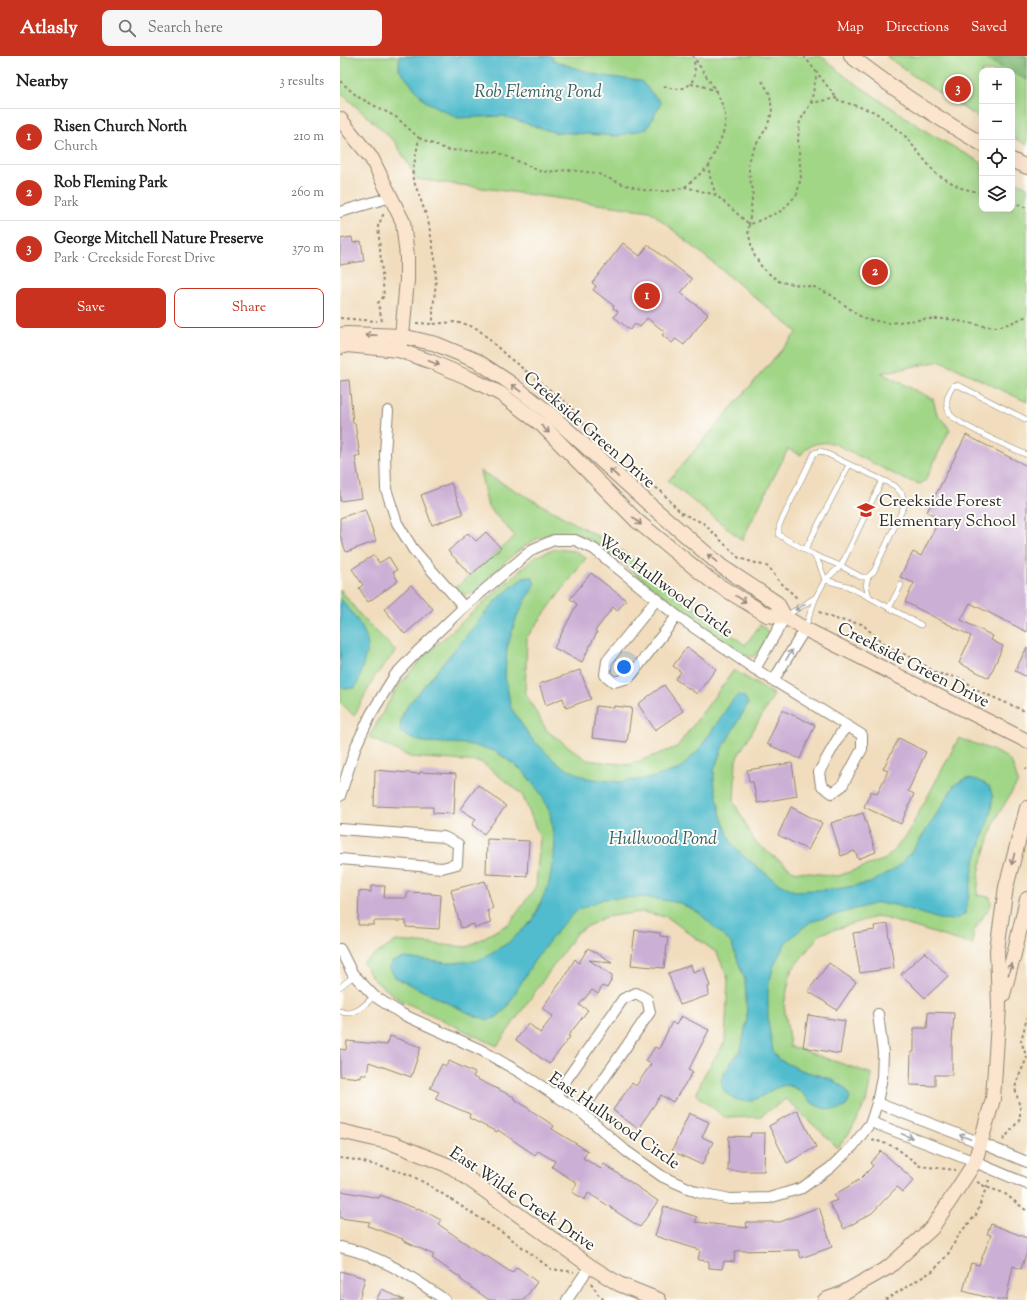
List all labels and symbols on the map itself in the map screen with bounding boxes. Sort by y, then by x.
pin: 3 [945,74,971,104]
water label: Rob Fleming Pond [474,80,602,106]
pin: 2 [862,257,888,287]
pin: 1 [634,281,660,311]
one-way arrow [365,331,378,339]
one-way arrow [428,360,440,368]
street label: Creekside Green Drive [517,366,660,495]
one-way arrow [511,383,522,392]
one-way arrow [540,424,550,434]
one-way arrow [609,468,619,478]
place label: Creekside Forest Elementary School [879,490,1016,534]
school or university icon: Creekside Forest Elementary School [856,500,876,520]
one-way arrow [632,516,642,526]
street label: West Hullwood Circle [592,529,738,644]
one-way arrow [707,554,718,563]
one-way arrow [735,595,746,603]
one-way arrow [795,603,806,611]
street label: Creekside Green Drive [833,617,993,715]
one-way arrow [785,650,793,661]
your location [614,657,634,677]
water label: Hullwood Pond [609,827,717,853]
one-way arrow [1009,853,1016,866]
one-way arrow [1007,963,1014,976]
street label: East Hullwood Circle [543,1067,684,1176]
one-way arrow [959,1132,971,1140]
one-way arrow [901,1133,913,1141]
street label: East Wilde Creek Drive [444,1142,600,1258]

